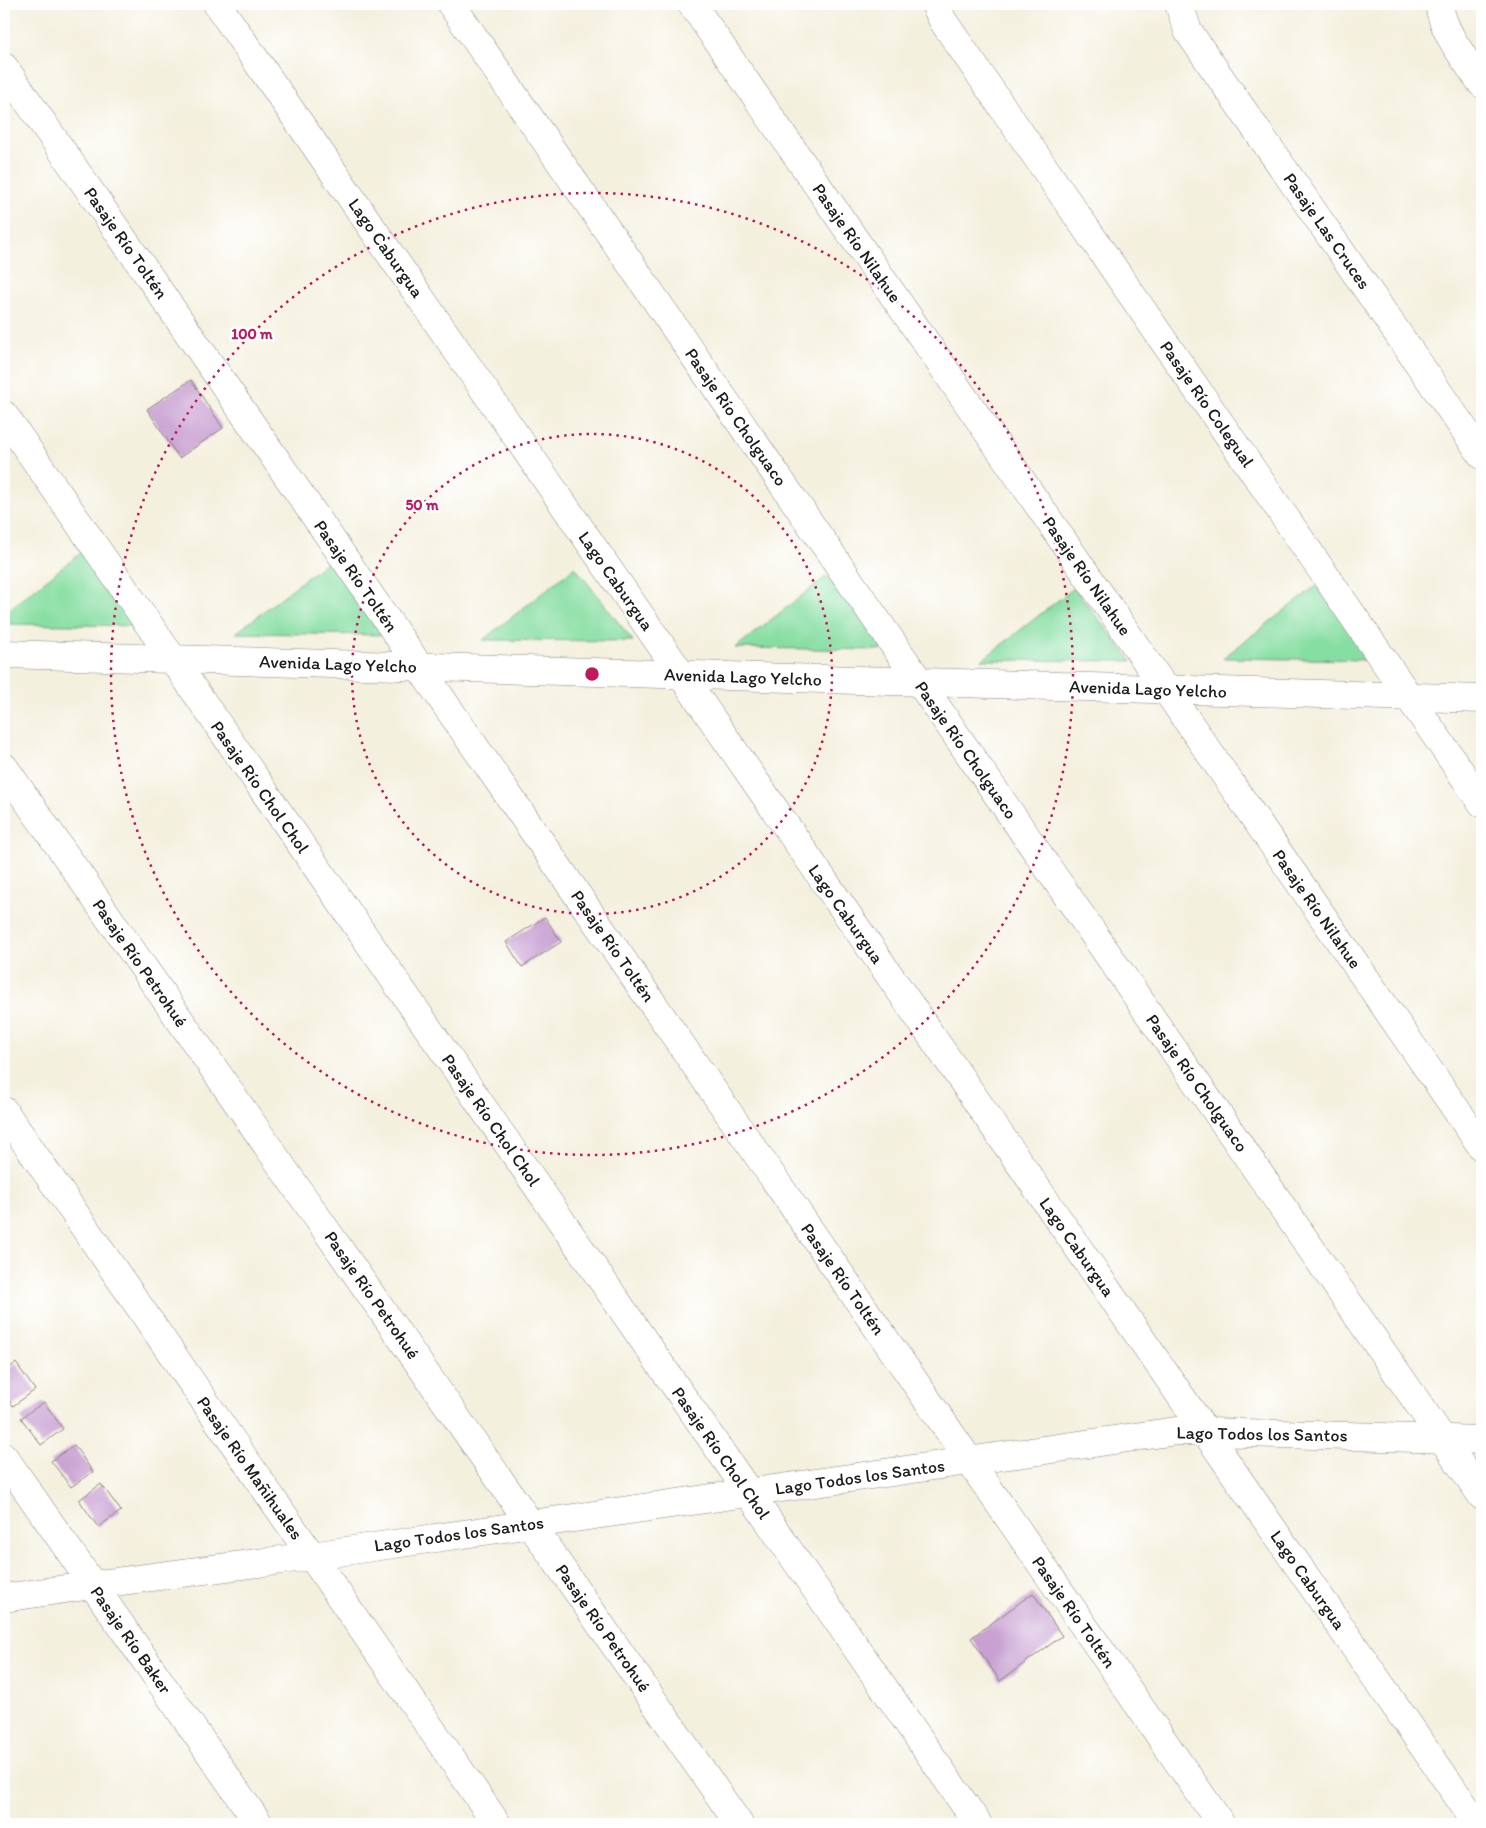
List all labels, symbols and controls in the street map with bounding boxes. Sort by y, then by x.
street label: Pasaje Las Cruces [1279,168,1375,294]
street label: Pasaje Río Nilahue [808,179,906,307]
street label: Pasaje Río Toltén [79,183,173,303]
street label: Lago Caburgua [344,194,429,303]
text: 100 m [231,325,273,343]
street label: Pasaje Río Colegual [1155,336,1259,472]
street label: Pasaje Río Cholguaco [680,344,792,490]
text: 50 m [405,496,439,514]
street label: Pasaje Río Nilahue [1038,512,1136,640]
street label: Pasaje Río Toltén [309,516,403,636]
street label: Lago Caburgua [574,527,659,636]
street label: Avenida Lago Yelcho [259,650,417,678]
street label: Avenida Lago Yelcho [664,663,822,691]
centre of rings [583,665,601,683]
street label: Avenida Lago Yelcho [1069,675,1227,703]
street label: Pasaje Río Cholguaco [910,677,1022,823]
street label: Pasaje Río Chol Chol [206,716,314,858]
street label: Pasaje Río Nilahue [1268,845,1366,973]
street label: Lago Caburgua [804,860,889,969]
street label: Pasaje Río Toltén [566,886,660,1006]
street label: Pasaje Río Petrohué [88,895,192,1031]
street label: Pasaje Río Cholguaco [1141,1010,1253,1156]
street label: Pasaje Río Chol Chol [437,1049,545,1191]
street label: Lago Caburgua [1035,1193,1120,1302]
street label: Pasaje Río Toltén [796,1219,890,1339]
street label: Pasaje Río Petrohué [320,1227,424,1363]
street label: Pasaje Río Chol Chol [667,1382,775,1524]
street label: Pasaje Río Mañihuales [192,1392,308,1544]
street label: Lago Todos los Santos [1176,1422,1348,1446]
street label: Lago Todos los Santos [774,1454,946,1500]
street label: Lago Todos los Santos [373,1511,545,1557]
street label: Lago Caburgua [1266,1526,1351,1635]
street label: Pasaje Río Toltén [1027,1552,1121,1672]
street label: Pasaje Río Petrohué [551,1560,655,1696]
street label: Pasaje Río Baker [86,1582,177,1698]

